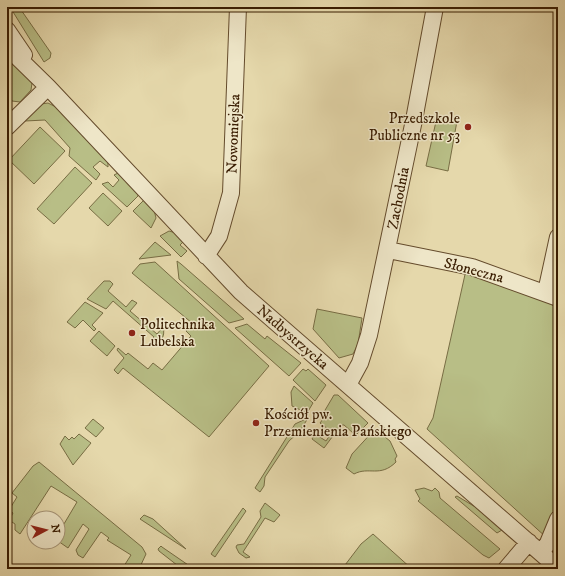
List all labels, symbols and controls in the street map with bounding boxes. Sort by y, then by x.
street label: Nowomiejska [223,93,244,174]
place label: Przedszkole Publiczne nr 53 [369,109,460,145]
marker: Przedszkole Publiczne nr 53 [463,122,473,132]
street label: Zachodnia [383,165,414,231]
street label: Słoneczna [442,253,506,288]
street label: Nadbystrzycka [253,301,333,374]
place label: Politechnika Lubelska [140,315,215,351]
marker: Politechnika Lubelska [127,328,137,338]
place label: Kościół pw. Przemienienia Pańskiego [264,405,412,441]
marker: Kościół pw. Przemienienia Pańskiego [251,418,261,428]
north arrow [26,510,66,550]
text: N [47,524,62,534]

